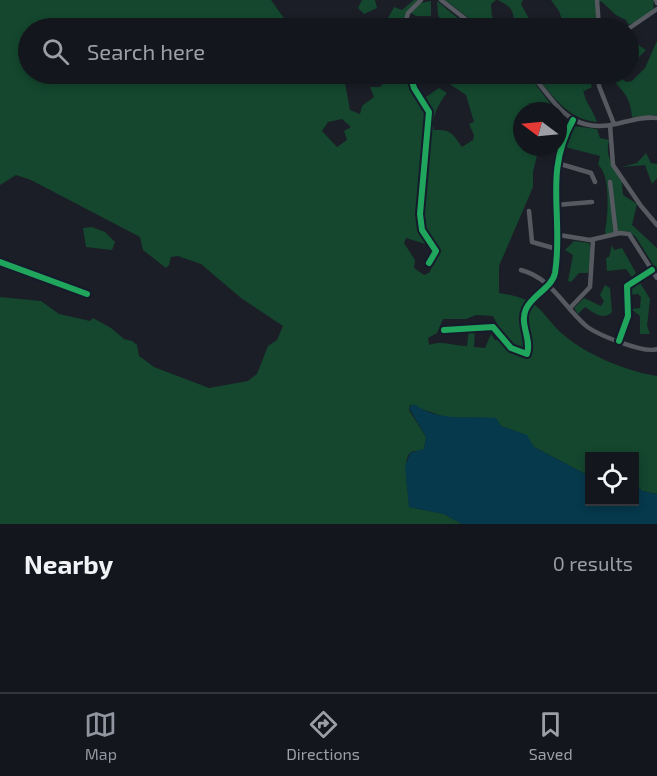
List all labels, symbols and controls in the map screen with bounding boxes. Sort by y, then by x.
search box [18,18,639,84]
icon: search [39,35,72,68]
text: Search here [87,38,205,64]
north arrow [513,102,567,156]
map controls [585,452,639,506]
button: locate [585,452,639,506]
text: Nearby [24,548,113,579]
text: 0 results [553,551,633,575]
tab: Map [84,708,117,763]
tab: Directions [286,708,360,763]
tab: Saved [529,708,573,763]

